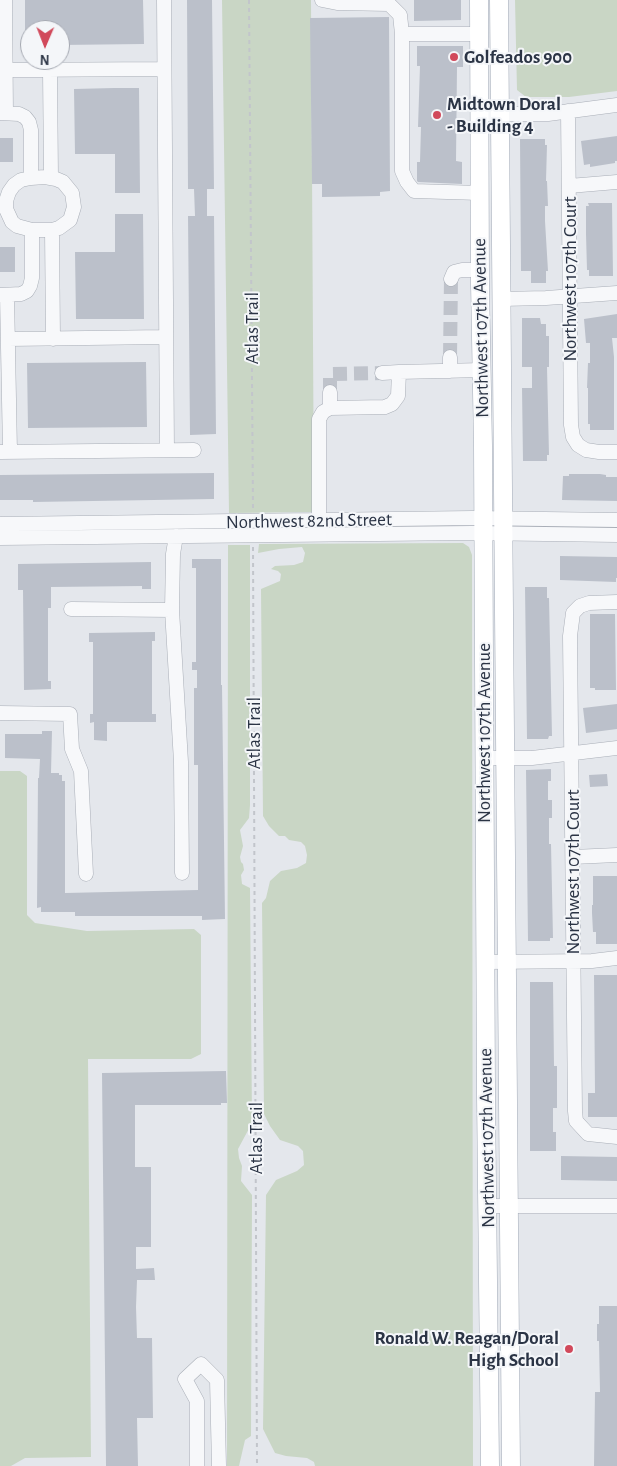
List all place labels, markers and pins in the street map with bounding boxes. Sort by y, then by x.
place label: Golfeados 900 [464,46,572,68]
marker: Golfeados 900 [448,51,460,63]
place label: Midtown Doral - Building 4 [447,93,561,137]
marker: Midtown Doral - Building 4 [431,109,443,121]
place label: Ronald W. Reagan/Doral High School [375,1327,559,1371]
marker: Ronald W. Reagan/Doral High School [563,1343,575,1355]

